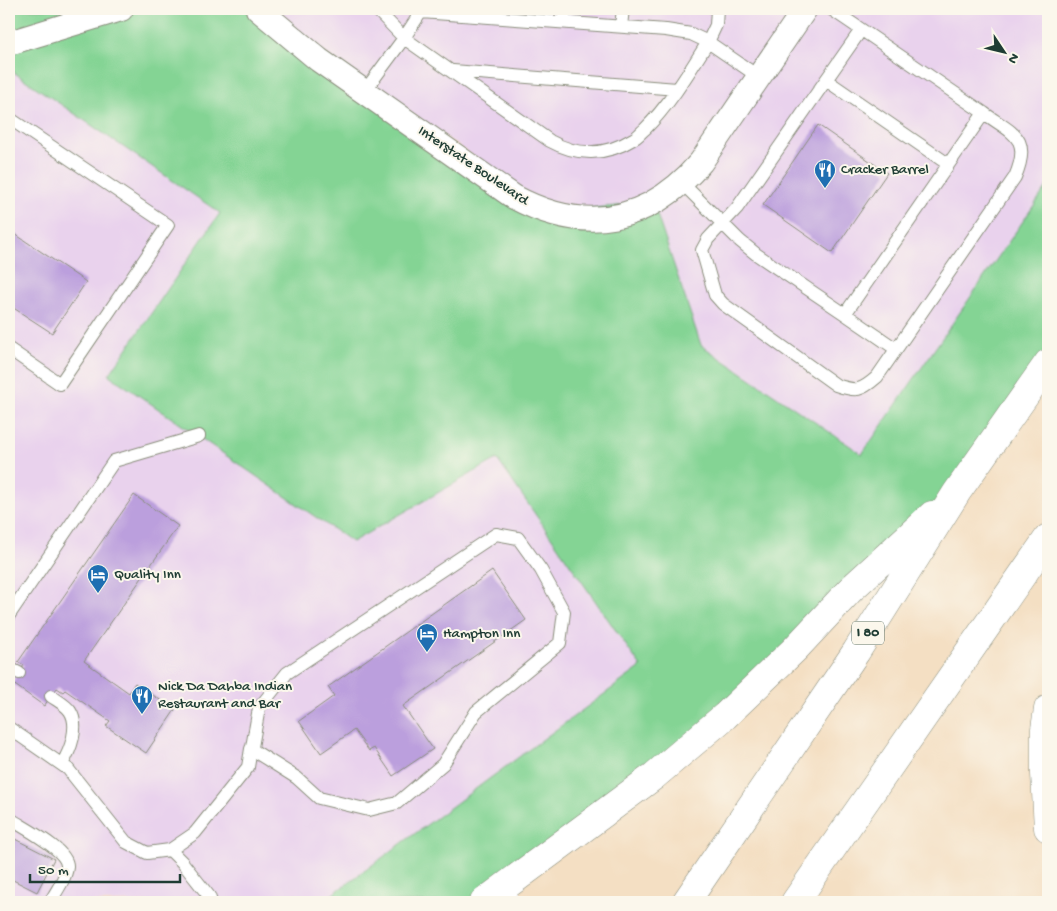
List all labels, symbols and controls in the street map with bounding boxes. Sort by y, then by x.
north arrow [980,28,1030,78]
text: N [1003,49,1022,67]
street label: Interstate Boulevard [414,122,533,210]
restaurant icon: Cracker Barrel [813,158,837,189]
place label: Cracker Barrel [841,161,929,179]
hotel icon: Quality Inn [86,563,110,594]
place label: Quality Inn [114,566,181,584]
hotel icon: Hampton Inn [415,622,439,653]
road number: I 80 [852,622,884,644]
place label: Hampton Inn [443,625,520,643]
place label: Nick Da Dahba Indian Restaurant and Bar [158,678,292,713]
restaurant icon: Nick Da Dahba Indian Restaurant and Bar [130,684,154,715]
scale bar [30,851,180,883]
text: 50 m [38,862,69,880]

